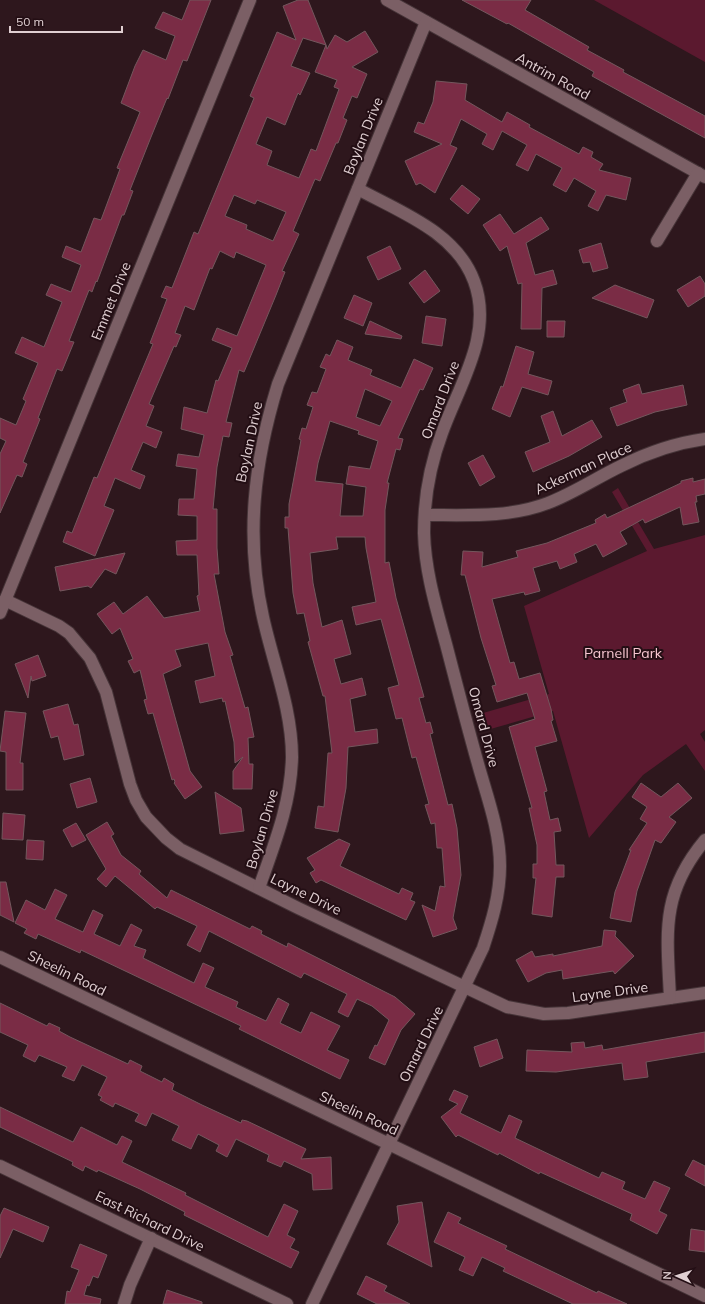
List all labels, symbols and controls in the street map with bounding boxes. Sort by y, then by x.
scale bar [10,8,122,34]
text: 50 m [16,14,44,29]
street label: Antrim Road [513,48,593,104]
street label: Boylan Drive [339,94,387,178]
street label: Emmet Drive [87,259,135,343]
street label: Omard Drive [417,358,463,442]
street label: Boylan Drive [232,400,266,484]
street label: Ackerman Place [532,438,634,498]
park label: Parnell Park [584,644,663,662]
street label: Omard Drive [465,685,503,769]
street label: Boylan Drive [242,787,282,871]
street label: Layne Drive [268,869,344,919]
street label: Sheelin Road [25,946,109,1000]
street label: Layne Drive [571,978,649,1006]
street label: Omard Drive [395,1003,447,1085]
street label: Sheelin Road [317,1087,401,1139]
street label: East Richard Drive [92,1187,208,1255]
north arrow [657,1256,697,1296]
text: N [660,1271,674,1280]

